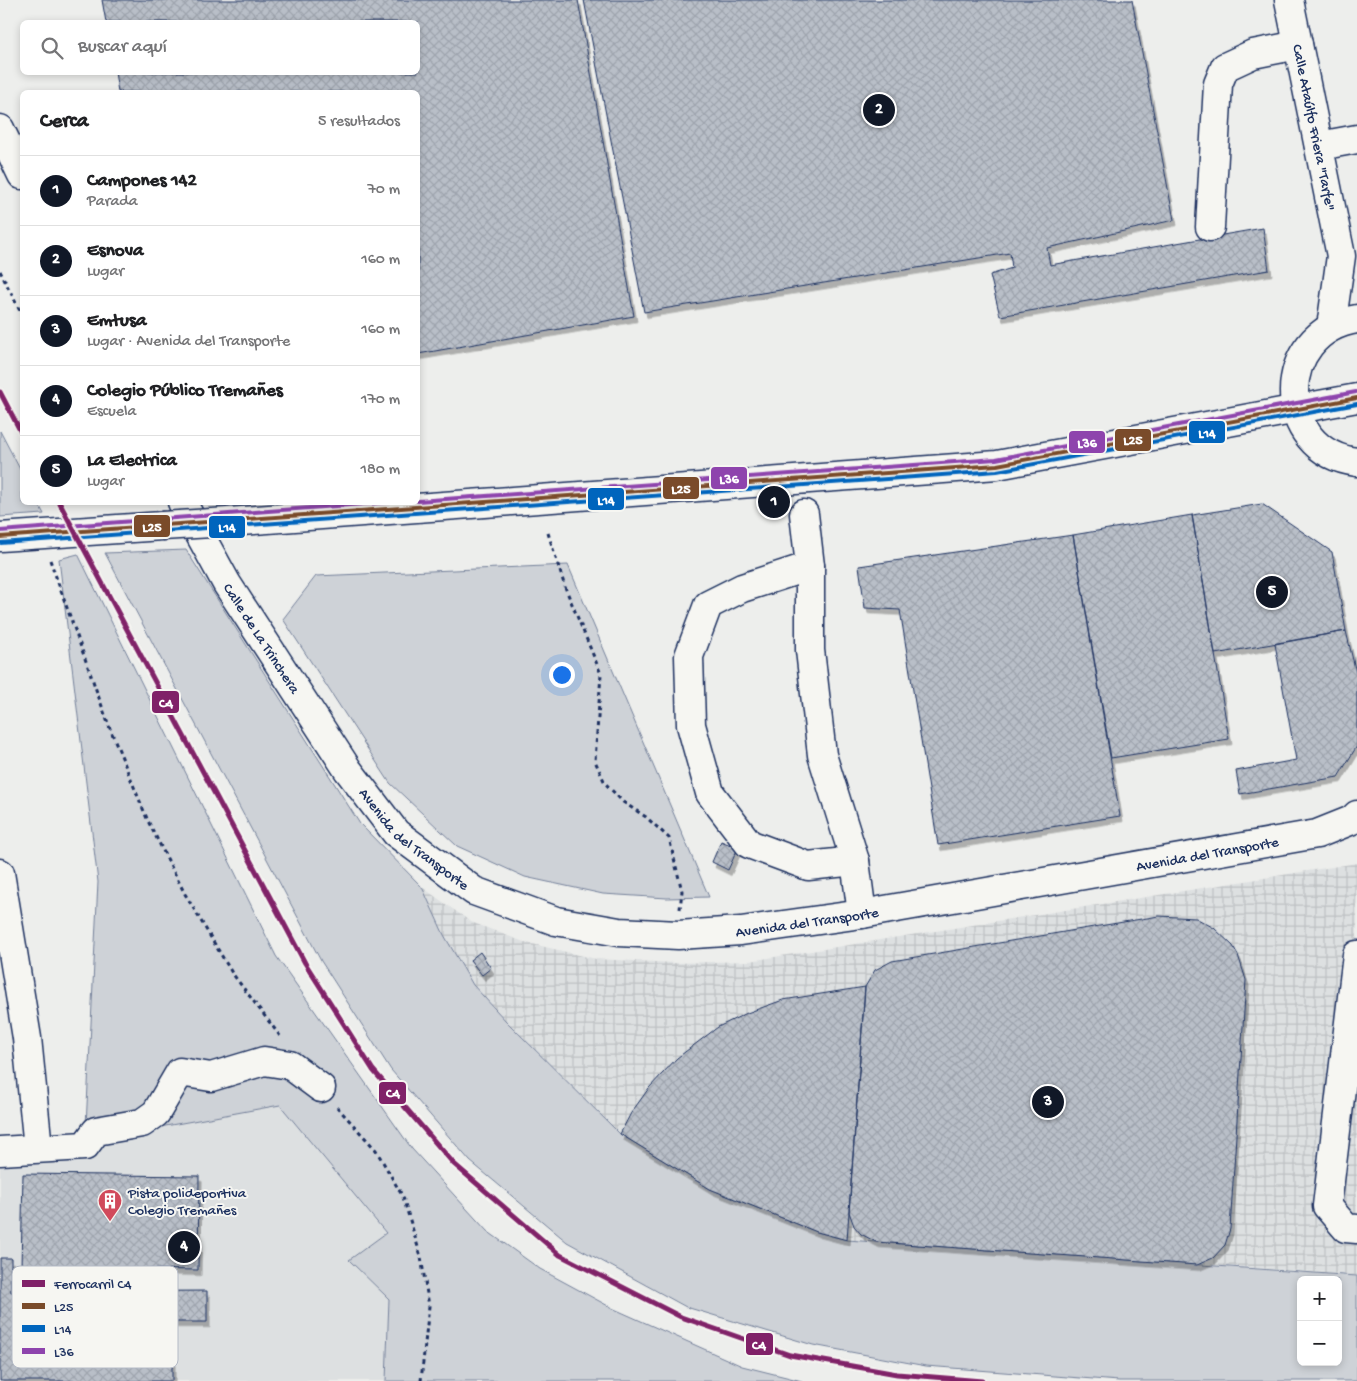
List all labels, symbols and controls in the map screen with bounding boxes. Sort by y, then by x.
search box [20,20,420,75]
icon: search [38,34,66,62]
text: Buscar aquí [78,36,167,59]
street label: Calle Ataúlfo Friera "Tarfe" [1287,43,1339,213]
pin: 2 [863,91,895,129]
text: Cerca [40,110,88,135]
text: 5 resultados [318,113,400,132]
text: Campones 142 [87,170,197,193]
text: 1 [53,181,59,200]
text: 70 m [367,181,400,200]
text: Parada [87,193,138,212]
text: Esnova [87,240,144,263]
text: 2 [52,251,60,270]
text: 160 m [361,251,400,270]
text: Lugar [87,263,124,282]
text: Emtusa [87,310,147,333]
text: 3 [52,321,60,340]
text: 160 m [361,321,400,340]
text: Lugar · Avenida del Transporte [87,333,290,352]
text: Colegio Público Tremañes [87,380,283,403]
text: 4 [52,391,60,410]
text: 170 m [361,391,400,410]
text: Escuela [87,403,136,422]
line badge: L14 [1188,420,1226,444]
text: L14 [1198,426,1216,443]
line badge: L25 [1114,428,1152,452]
line badge: L36 [1068,430,1106,454]
text: L25 [1123,433,1143,450]
text: L36 [1077,436,1098,453]
text: La Electrica [87,450,177,473]
text: 5 [52,461,60,480]
text: 180 m [361,461,400,480]
line badge: L36 [710,466,748,490]
text: L36 [719,472,740,489]
text: Lugar [87,473,124,492]
line badge: L25 [662,476,700,500]
text: L25 [671,482,691,499]
pin: 1 [758,483,790,521]
line badge: L14 [587,487,625,511]
text: L14 [597,493,615,510]
line badge: L25 [133,514,171,538]
line badge: L14 [208,515,246,539]
text: L25 [142,520,162,537]
text: L14 [218,520,236,537]
pin: 5 [1256,573,1288,611]
street label: Calle de La Trinchera [218,581,303,698]
your location [549,662,575,688]
line badge: C4 [151,690,180,714]
text: C4 [158,696,173,713]
street label: Avenida del Transporte [354,785,472,895]
street label: Avenida del Transporte [1135,834,1280,877]
street label: Avenida del Transporte [735,904,881,942]
line badge: C4 [378,1081,407,1105]
pin: 3 [1032,1083,1064,1121]
text: C4 [385,1086,400,1103]
place label: Pista polideportiva Colegio Tremañes [127,1185,247,1220]
building icon: Pista polideportiva Colegio Tremañes [97,1188,123,1222]
pin: 4 [168,1228,200,1266]
legend [12,1266,178,1368]
map controls [1297,1276,1342,1366]
button: + [1297,1276,1342,1321]
text: Ferrocarril C4 [53,1277,132,1294]
text: L25 [54,1300,73,1317]
button: − [1297,1321,1342,1366]
text: L14 [54,1322,72,1339]
line badge: C4 [745,1332,774,1356]
text: C4 [751,1338,766,1355]
text: L36 [54,1345,74,1362]

